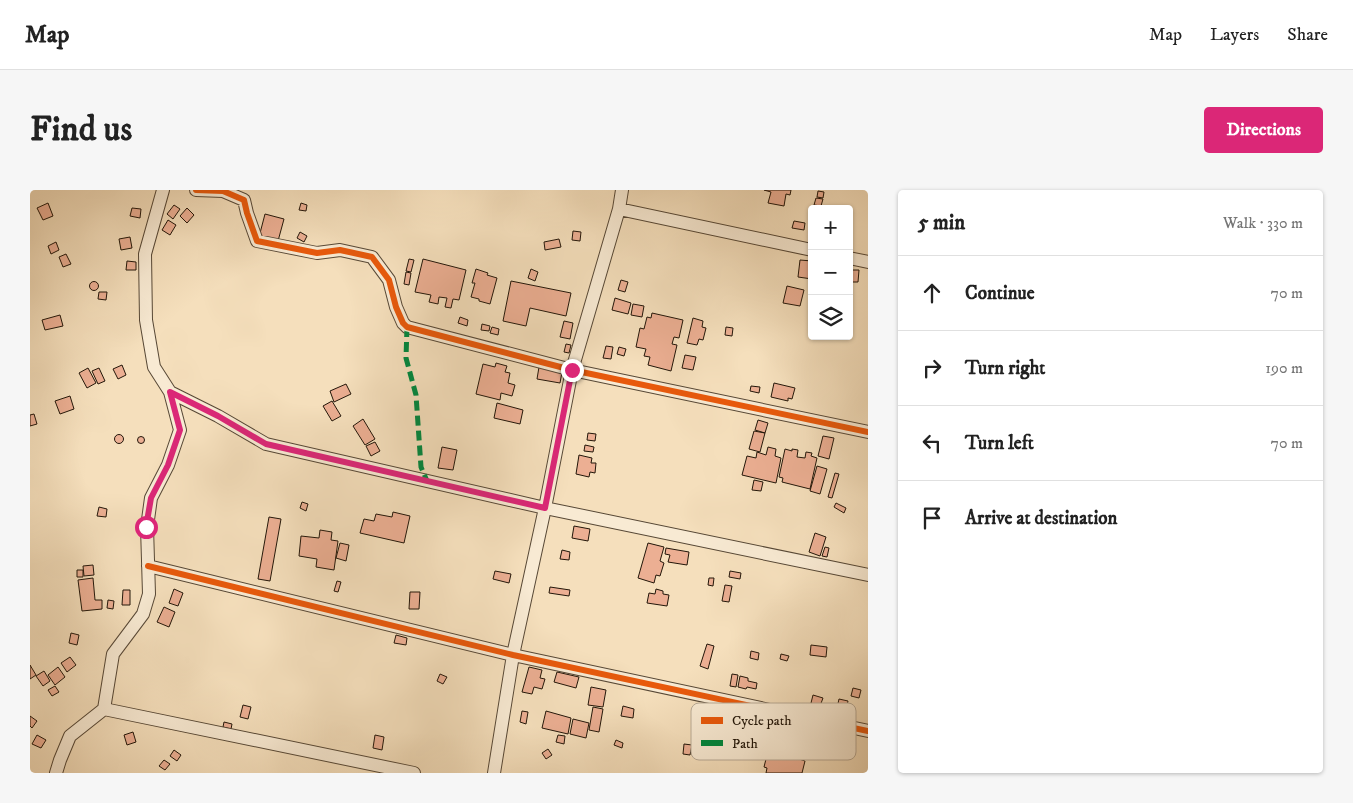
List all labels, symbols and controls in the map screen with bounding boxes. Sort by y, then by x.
text: Map [25,20,69,50]
text: Map [1149,24,1182,46]
text: Layers [1210,24,1259,46]
text: Share [1287,24,1328,46]
button: Directions [1204,107,1323,153]
text: Find us [30,108,132,152]
map controls [808,205,853,340]
button: + [808,205,853,250]
text: 5 min [918,210,965,236]
text: Walk · 330 m [1223,213,1303,233]
button: − [808,250,853,295]
icon: ahead [918,279,946,307]
text: Continue [965,282,1035,305]
text: 70 m [1271,283,1303,303]
button: layers [808,295,853,340]
icon: right [918,354,946,382]
text: Turn right [965,357,1045,380]
text: 190 m [1265,358,1303,378]
route end [561,359,584,382]
icon: left [918,429,946,457]
text: Turn left [965,432,1034,455]
text: 70 m [1271,433,1303,453]
icon: arrive [918,504,946,532]
text: Arrive at destination [965,507,1117,530]
route start [135,516,158,539]
legend [691,703,856,760]
text: Cycle path [732,712,792,730]
text: Path [732,735,759,753]

